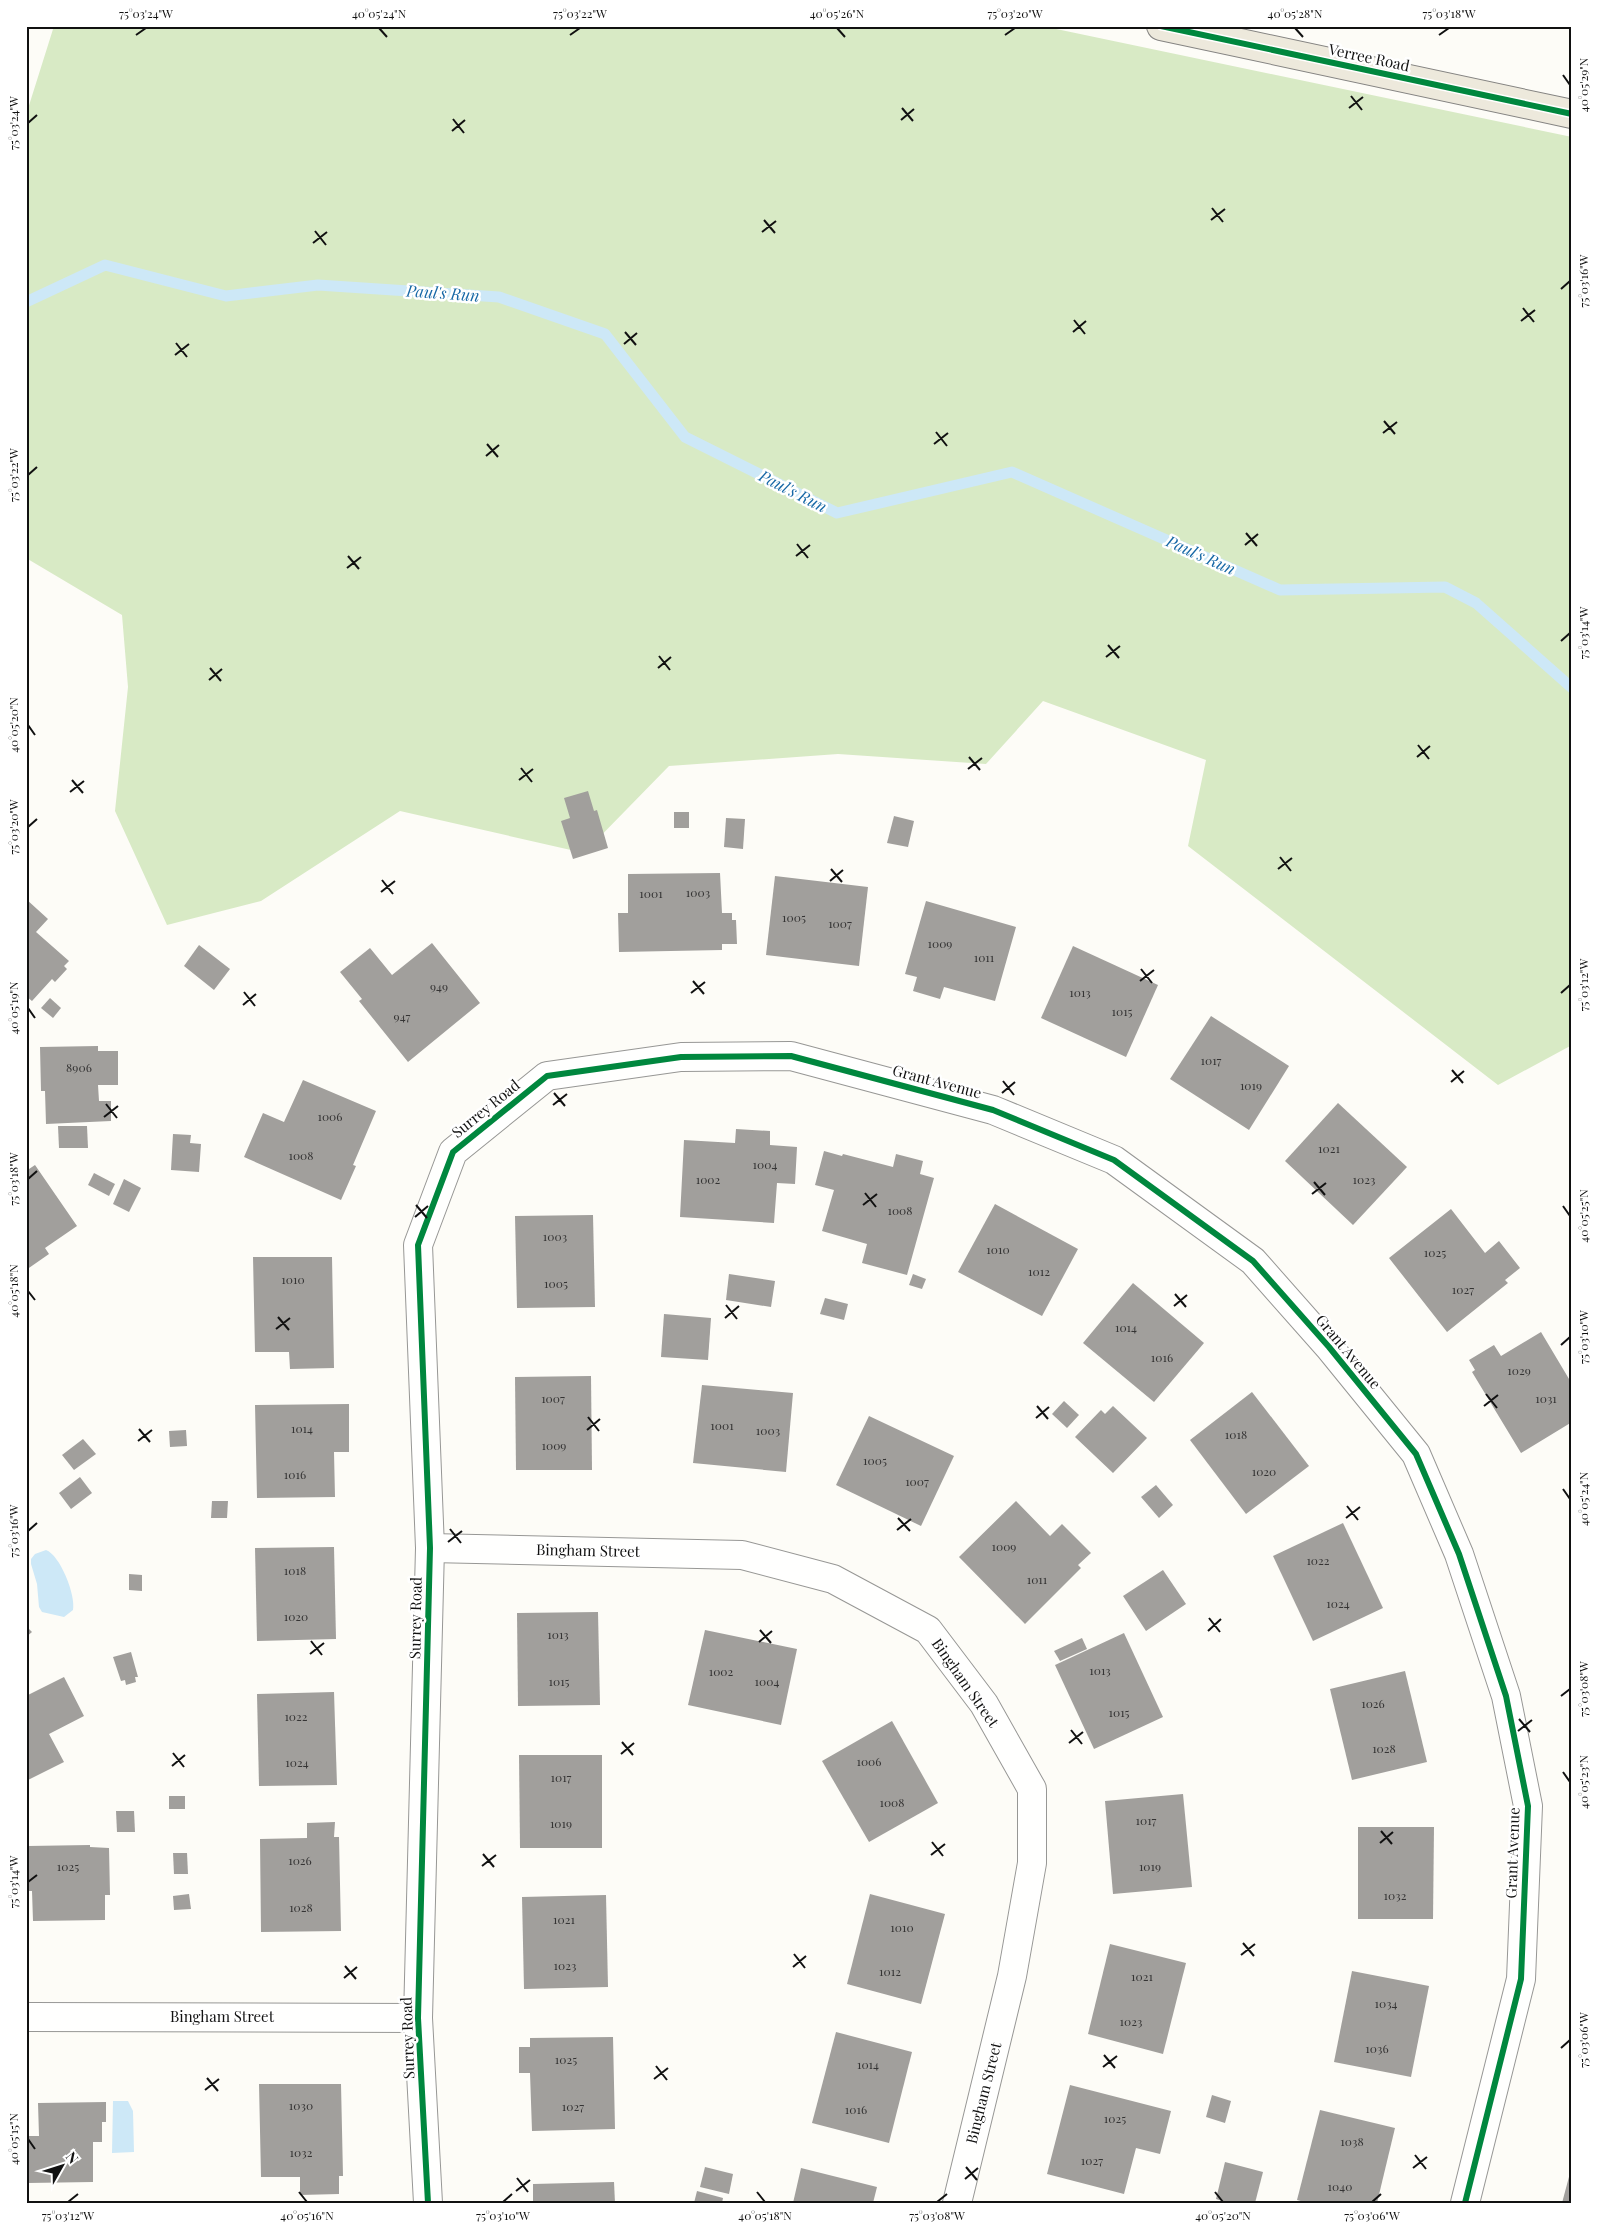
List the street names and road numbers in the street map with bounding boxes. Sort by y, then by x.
street label: Verree Road [1326,38,1412,75]
street label: Grant Avenue [891,1060,984,1103]
street label: Surrey Road [447,1074,524,1142]
street label: Grant Avenue [1312,1310,1386,1393]
street label: Bingham Street [536,1539,641,1561]
street label: Surrey Road [404,1576,426,1659]
street label: Bingham Street [928,1634,1004,1731]
street label: Grant Avenue [1500,1807,1524,1899]
street label: Surrey Road [396,1996,418,2080]
street label: Bingham Street [170,2006,275,2026]
street label: Bingham Street [961,2039,1005,2146]

